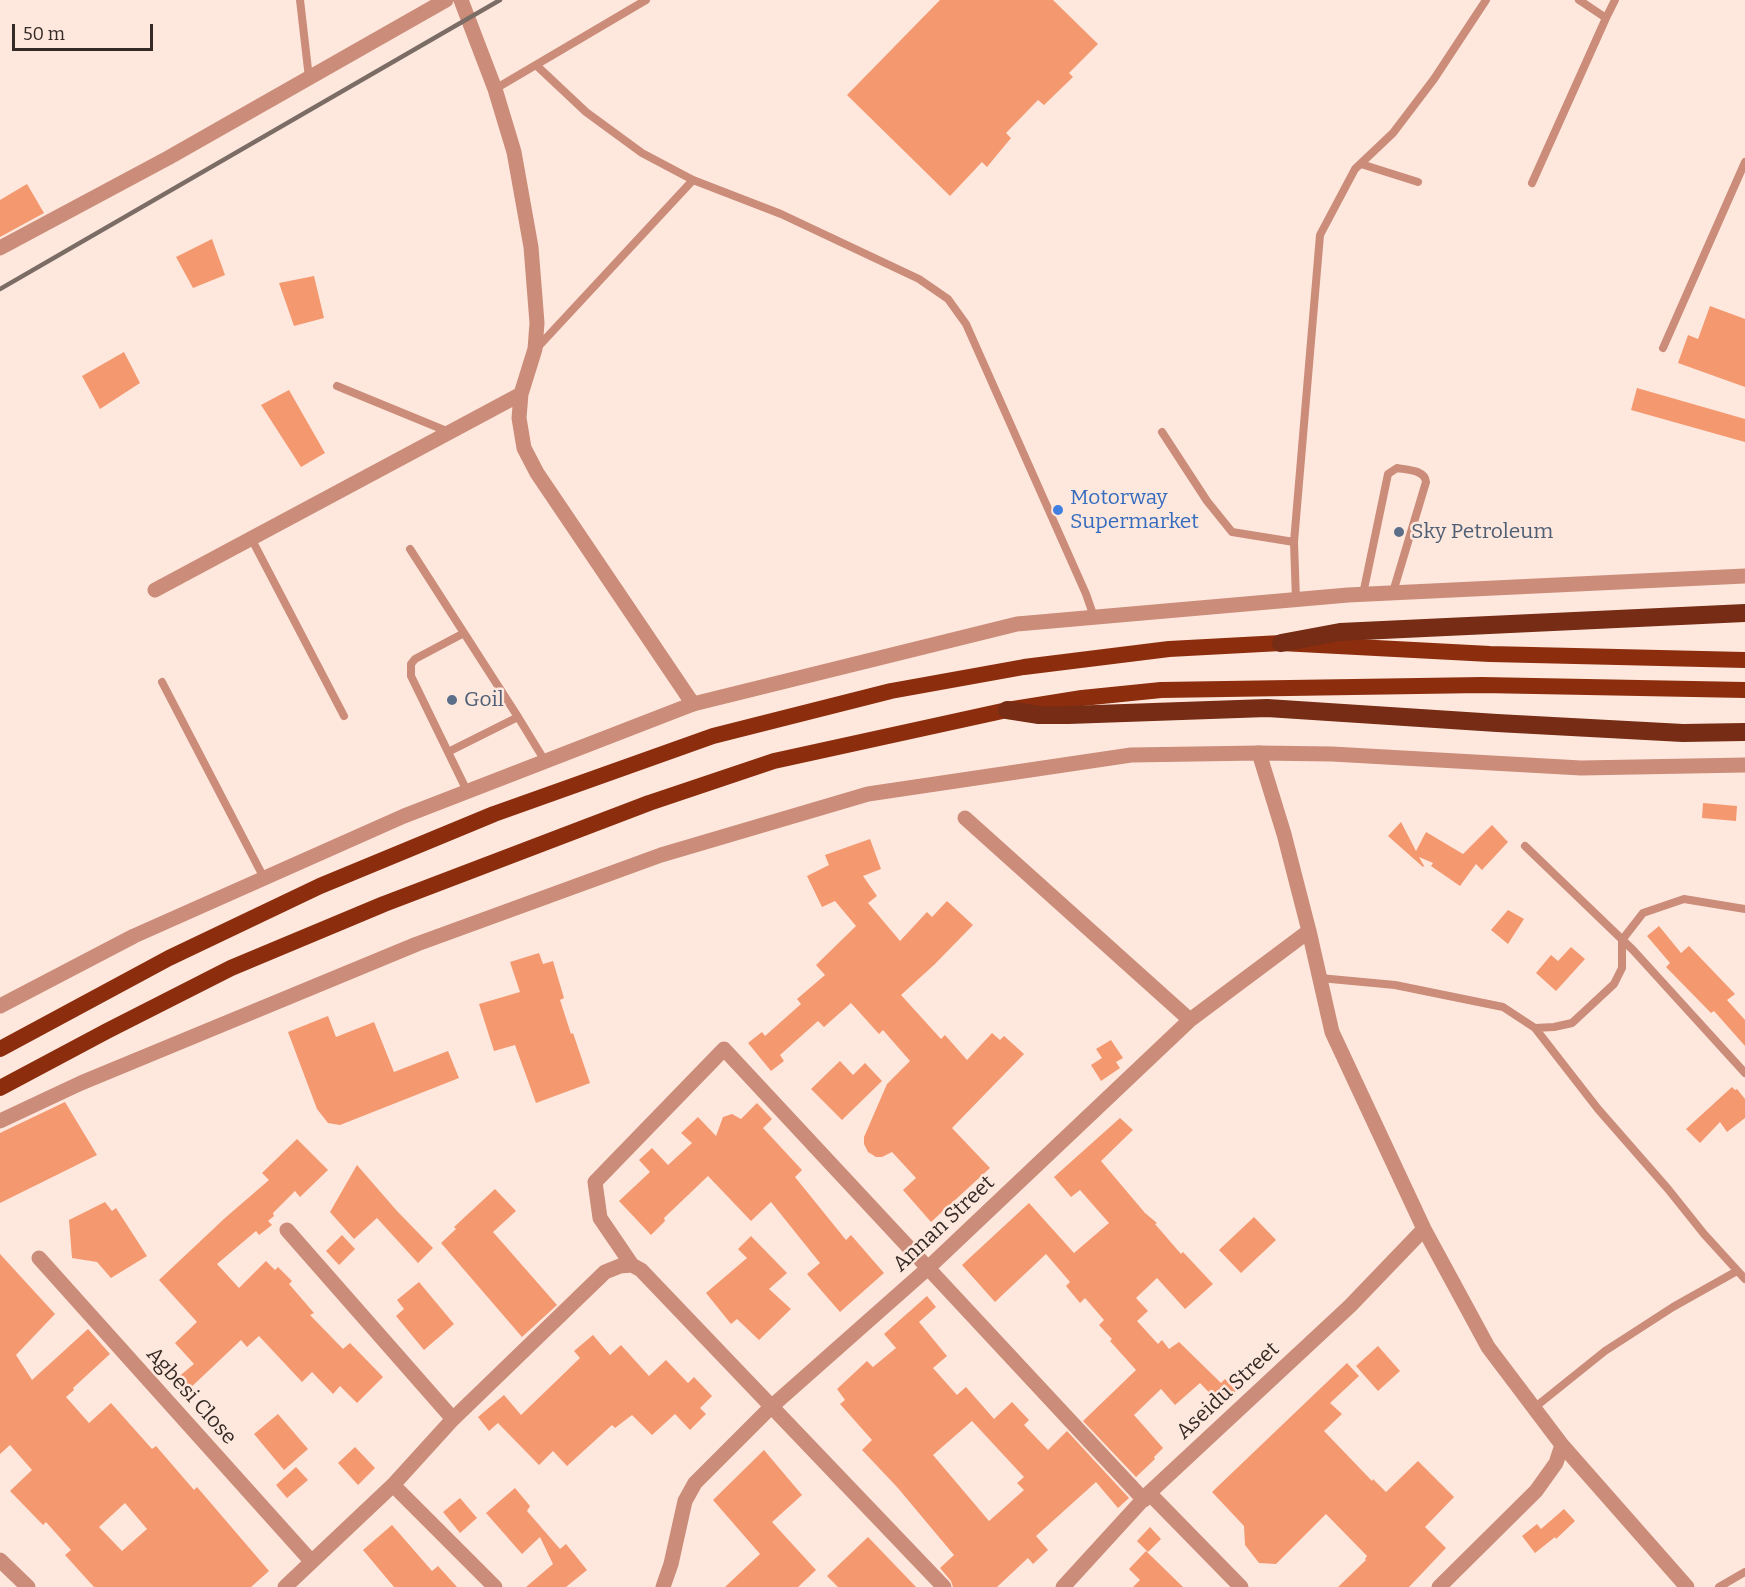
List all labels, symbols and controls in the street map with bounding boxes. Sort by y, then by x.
scale bar [15,12,156,50]
text: 50 m [23,23,65,45]
place label: Motorway Supermarket [1070,485,1199,535]
marker: Motorway Supermarket [1051,503,1065,517]
place label: Sky Petroleum [1411,519,1553,545]
marker: Sky Petroleum [1392,525,1406,539]
place label: Goil [464,687,504,713]
marker: Goil [445,693,459,707]
street label: Annan Street [888,1171,1000,1277]
street label: Aseidu Street [1171,1337,1285,1445]
street label: Agbesi Close [141,1342,241,1450]

